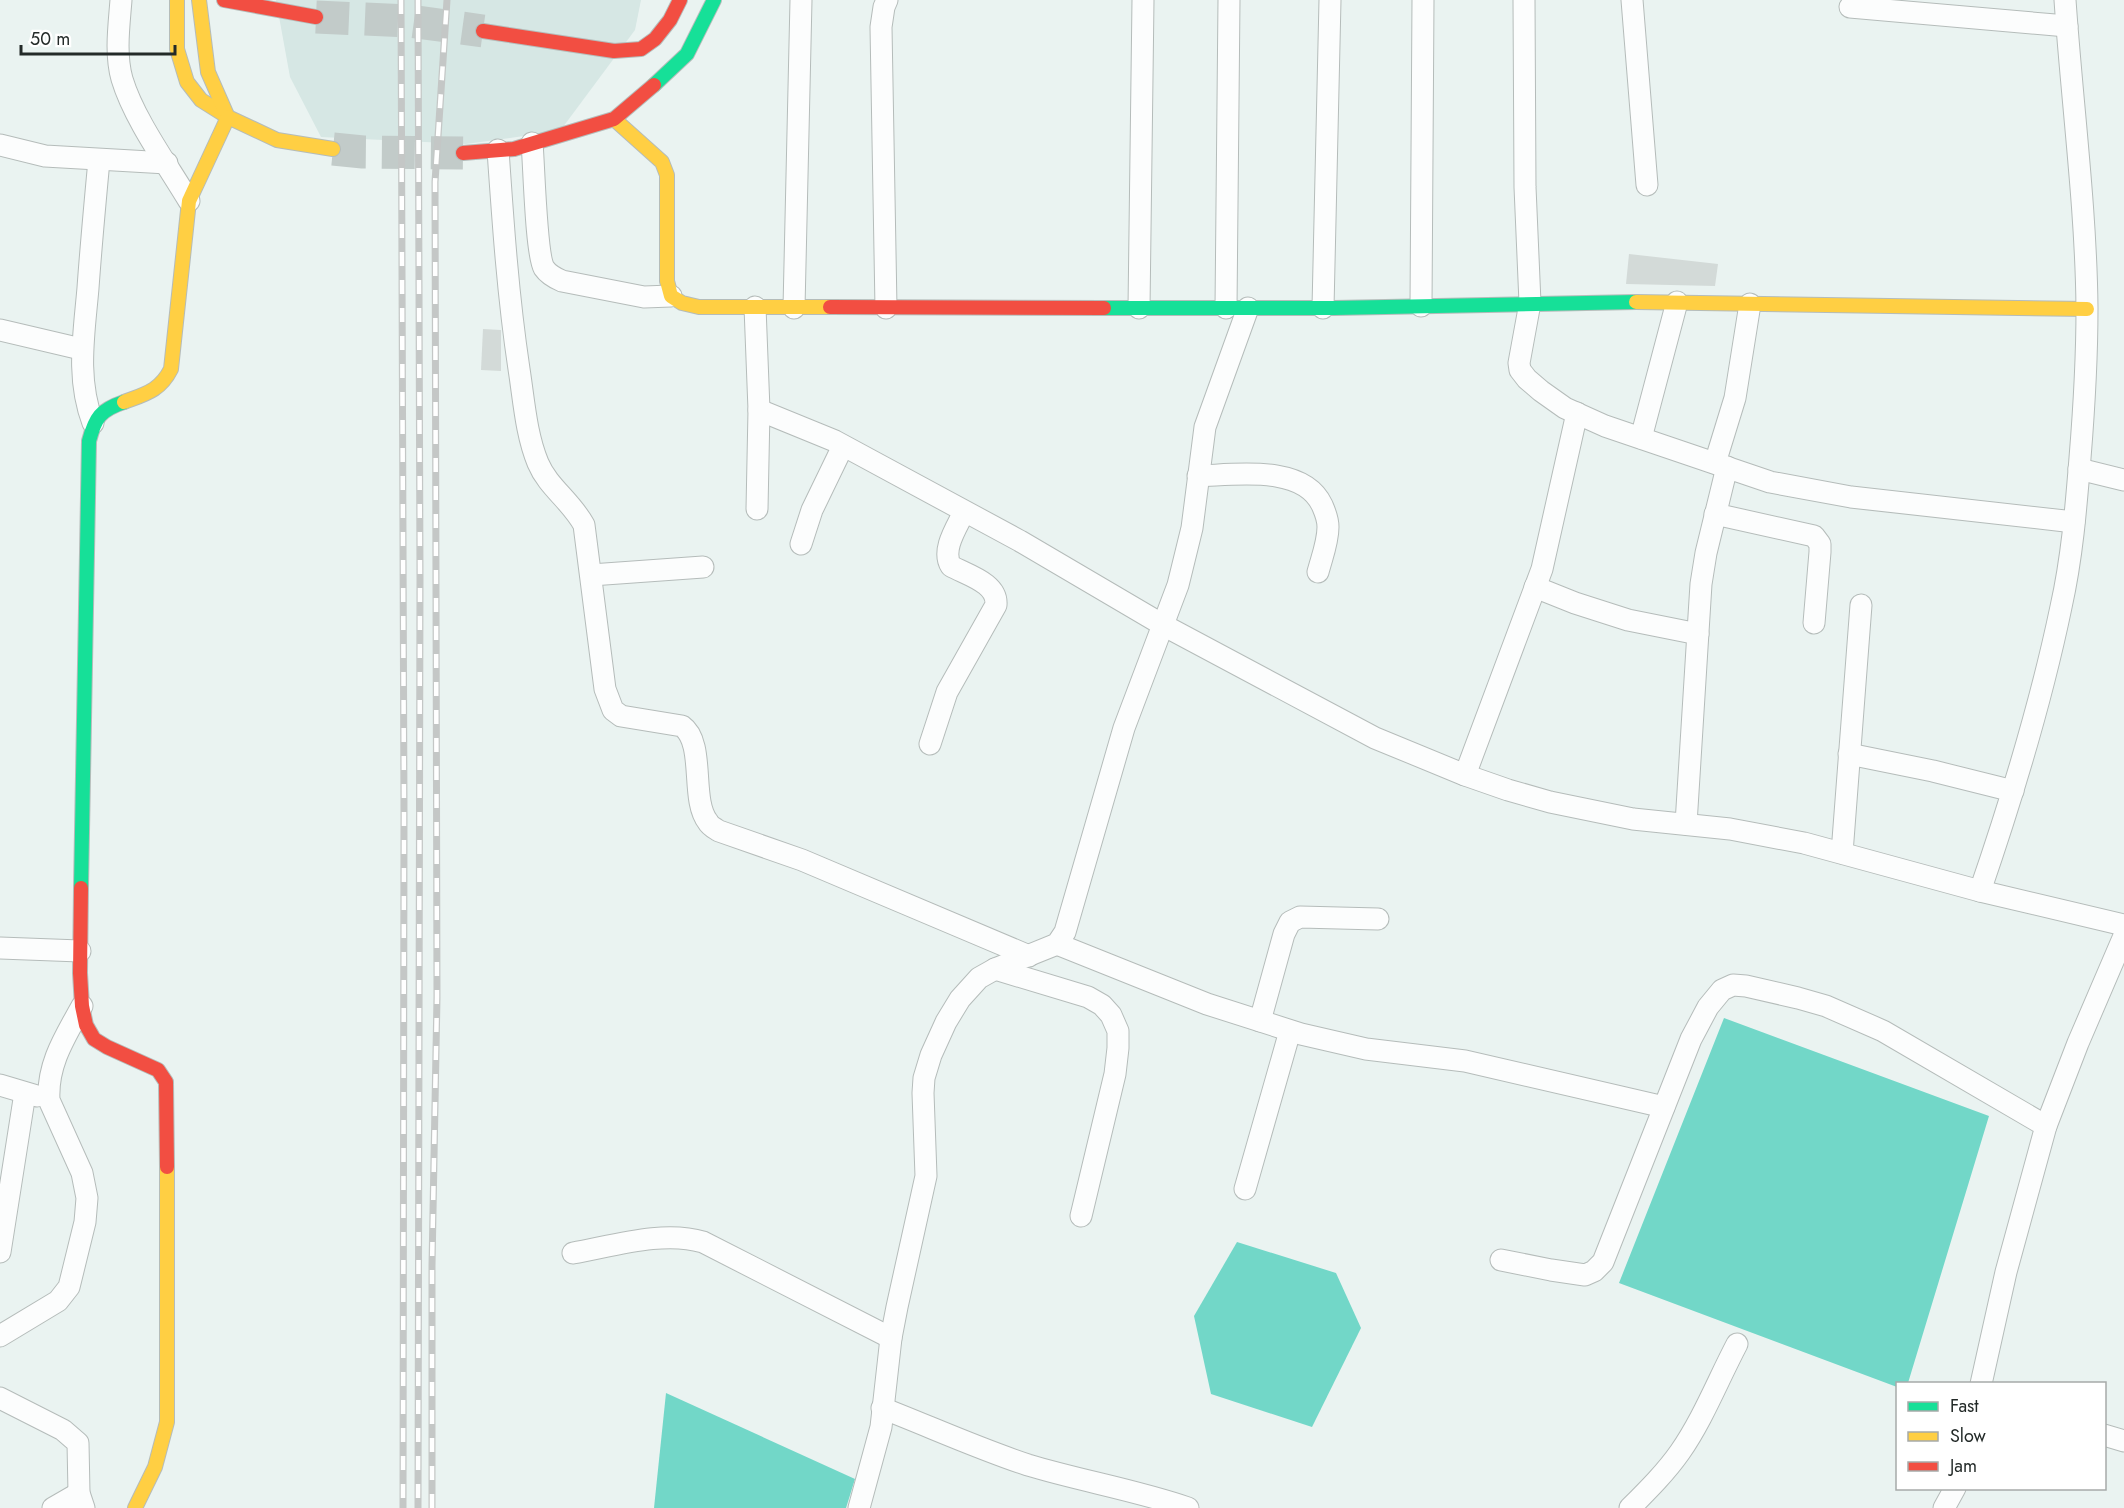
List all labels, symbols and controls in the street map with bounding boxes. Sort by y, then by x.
scale bar [21,18,176,56]
text: 50 m [30,26,70,52]
legend [1896,1382,2106,1490]
text: Fast [1950,1393,1979,1419]
text: Slow [1950,1423,1987,1449]
text: Jam [1948,1453,1977,1479]

